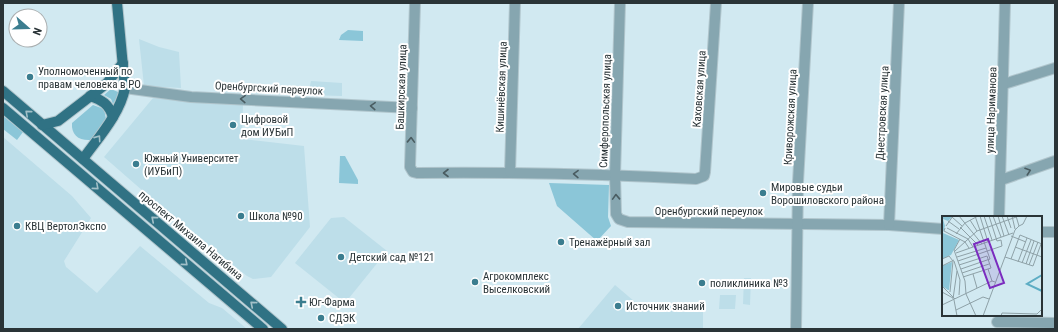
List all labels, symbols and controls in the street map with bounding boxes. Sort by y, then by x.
north arrow [8,8,48,48]
text: N [30,26,44,37]
street label: Кишинёвская улица [493,41,510,133]
street label: Башкирская улица [394,44,409,130]
street label: Каховская улица [690,50,709,128]
street label: Симферопольская улица [597,54,614,168]
place label: Уполномоченный по правам человека в РО [38,65,141,91]
street label: Днестровская улица [874,66,891,160]
street label: улица Нариманова [983,67,1000,153]
street label: Криворожская улица [781,69,800,165]
marker: Уполномоченный по правам человека в РО [25,72,35,82]
street label: Оренбургский переулок [215,79,324,98]
one-way arrow [240,95,246,103]
one-way arrow [370,101,376,110]
one-way arrow [25,110,33,117]
place label: Цифровой дом ИУБиП [241,113,293,139]
marker: Цифровой дом ИУБиП [228,120,238,130]
one-way arrow [93,135,101,142]
one-way arrow [407,137,415,143]
place label: Южный Университет (ИУБиП) [144,152,239,178]
marker: Южный Университет (ИУБиП) [131,159,141,169]
one-way arrow [1024,167,1031,176]
one-way arrow [443,169,449,177]
one-way arrow [573,170,579,178]
place label: Мировые судьи Ворошиловского района [771,181,884,207]
one-way arrow [91,183,98,190]
street label: проспект Михаила Нагибина [136,188,245,283]
marker: Мировые судьи Ворошиловского района [758,188,768,198]
one-way arrow [611,194,620,200]
street label: Оренбургский переулок [655,205,764,218]
place label: Школа №90 [249,210,303,223]
marker: Школа №90 [236,211,246,221]
inset map [942,216,1042,316]
one-way arrow [151,217,158,224]
place label: КВЦ ВертолЭкспо [25,220,107,233]
marker: КВЦ ВертолЭкспо [12,221,22,231]
place label: Тренажёрный зал [569,236,650,249]
marker: Тренажёрный зал [556,237,566,247]
place label: Детский сад №121 [349,251,435,264]
marker: Детский сад №121 [336,252,346,262]
one-way arrow [180,258,188,265]
place label: Агрокомплекс Выселковский [483,270,550,296]
marker: Агрокомплекс Выселковский [470,277,480,287]
place label: поликлиника №3 [710,277,788,290]
marker: поликлиника №3 [697,278,707,288]
place label: Юг-Фарма [309,296,355,309]
marker: Юг-Фарма [296,297,306,307]
place label: Источник знаний [626,300,705,313]
one-way arrow [250,301,257,308]
marker: Источник знаний [613,301,623,311]
place label: СДЭК [329,312,356,325]
marker: СДЭК [316,313,326,323]

